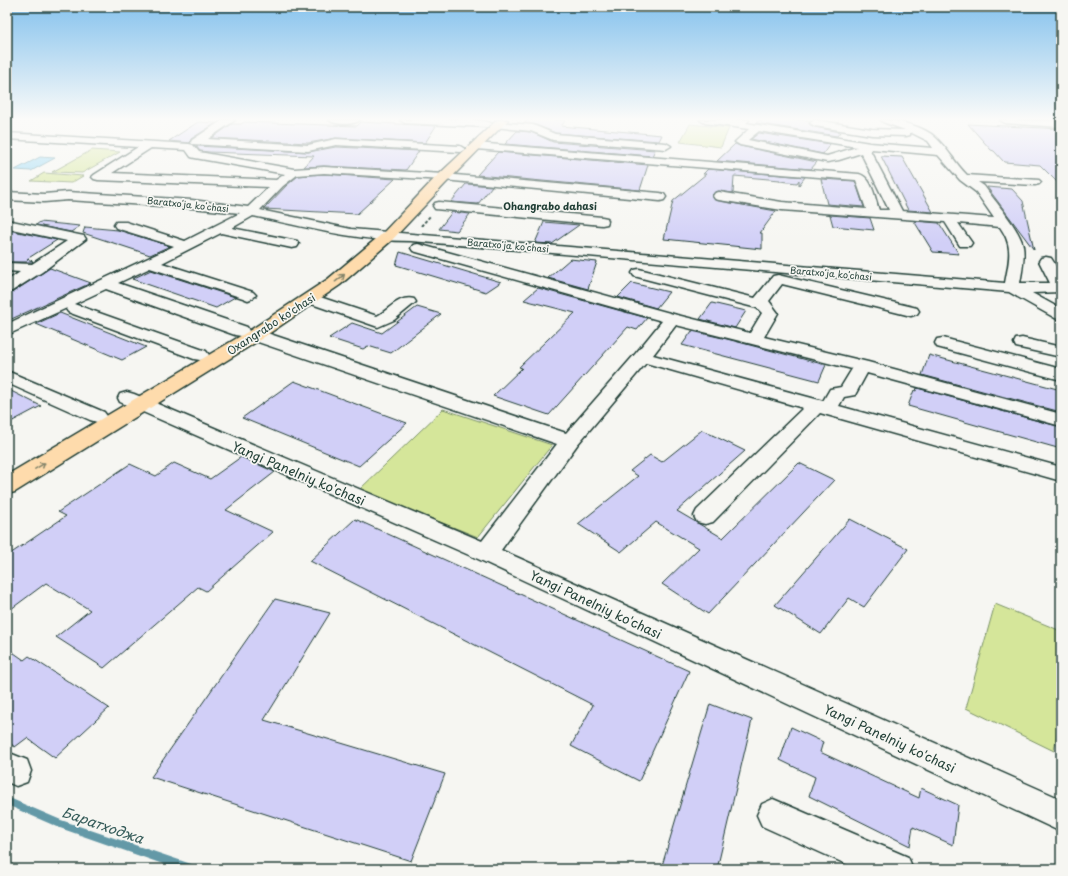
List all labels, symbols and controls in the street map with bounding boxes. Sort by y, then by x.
street label: Baratxoʻja koʻchasi [146,193,230,215]
district label: Ohangrabo dahasi [503,198,597,213]
street label: Baratxoʻja koʻchasi [466,234,550,256]
street label: Baratxoʻja koʻchasi [789,262,873,284]
one-way arrow [334,273,345,282]
street label: Oxangrabo ko'chasi [223,289,319,359]
street label: Yangi Panelniy ko'chasi [229,436,369,510]
one-way arrow [34,461,46,469]
street label: Yangi Panelniy ko'chasi [527,565,665,643]
street label: Yangi Panelniy ko'chasi [821,699,959,777]
water label: Баратходжа [59,801,147,849]

